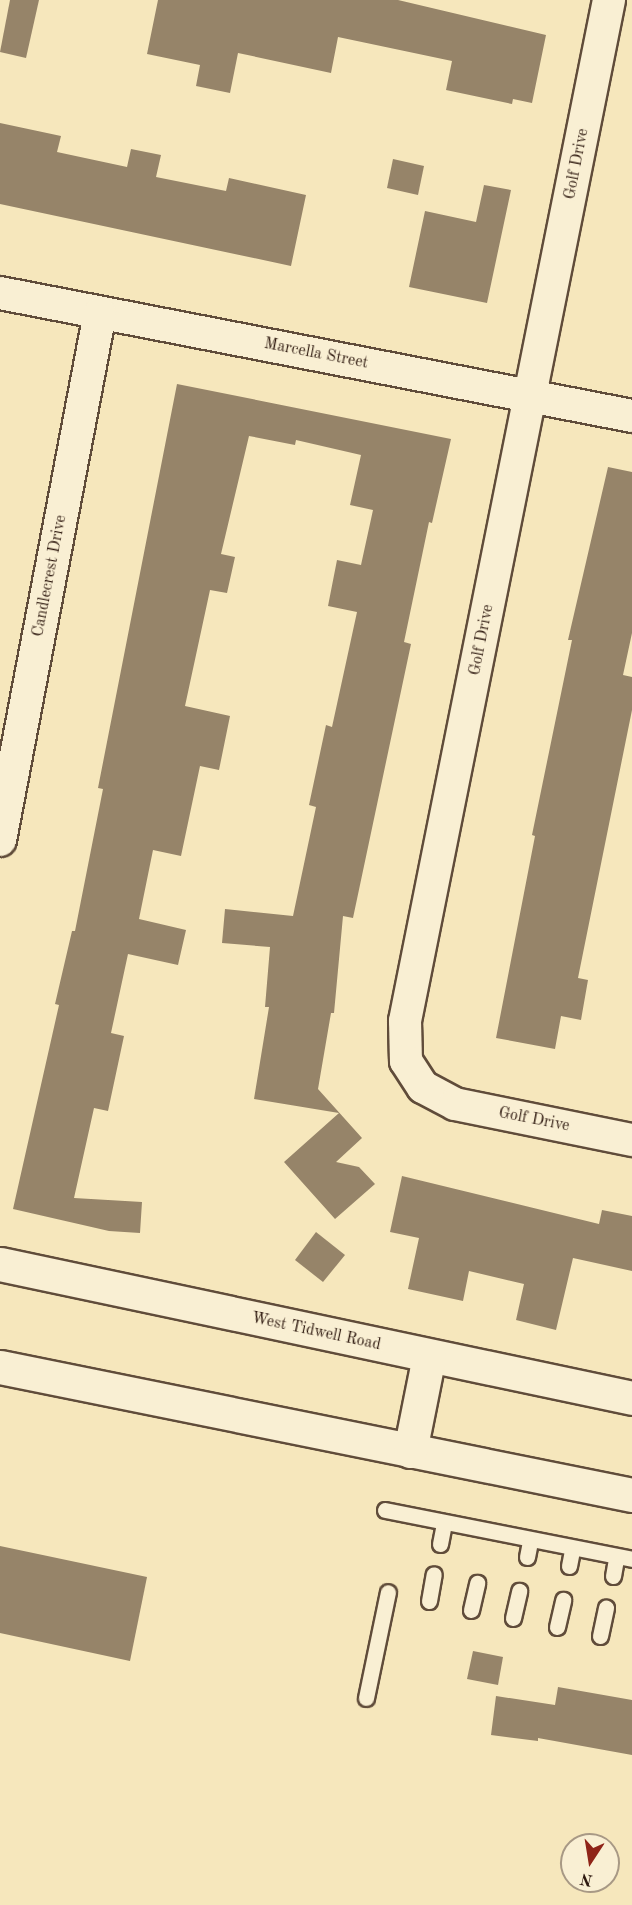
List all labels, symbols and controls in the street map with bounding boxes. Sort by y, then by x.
street label: Golf Drive [561,127,593,201]
street label: Marcella Street [262,334,370,374]
street label: Candlecrest Drive [29,513,71,639]
street label: Golf Drive [466,603,498,677]
street label: Golf Drive [497,1104,571,1136]
street label: West Tidwell Road [250,1309,382,1355]
north arrow [560,1833,620,1893]
text: N [579,1870,594,1888]

